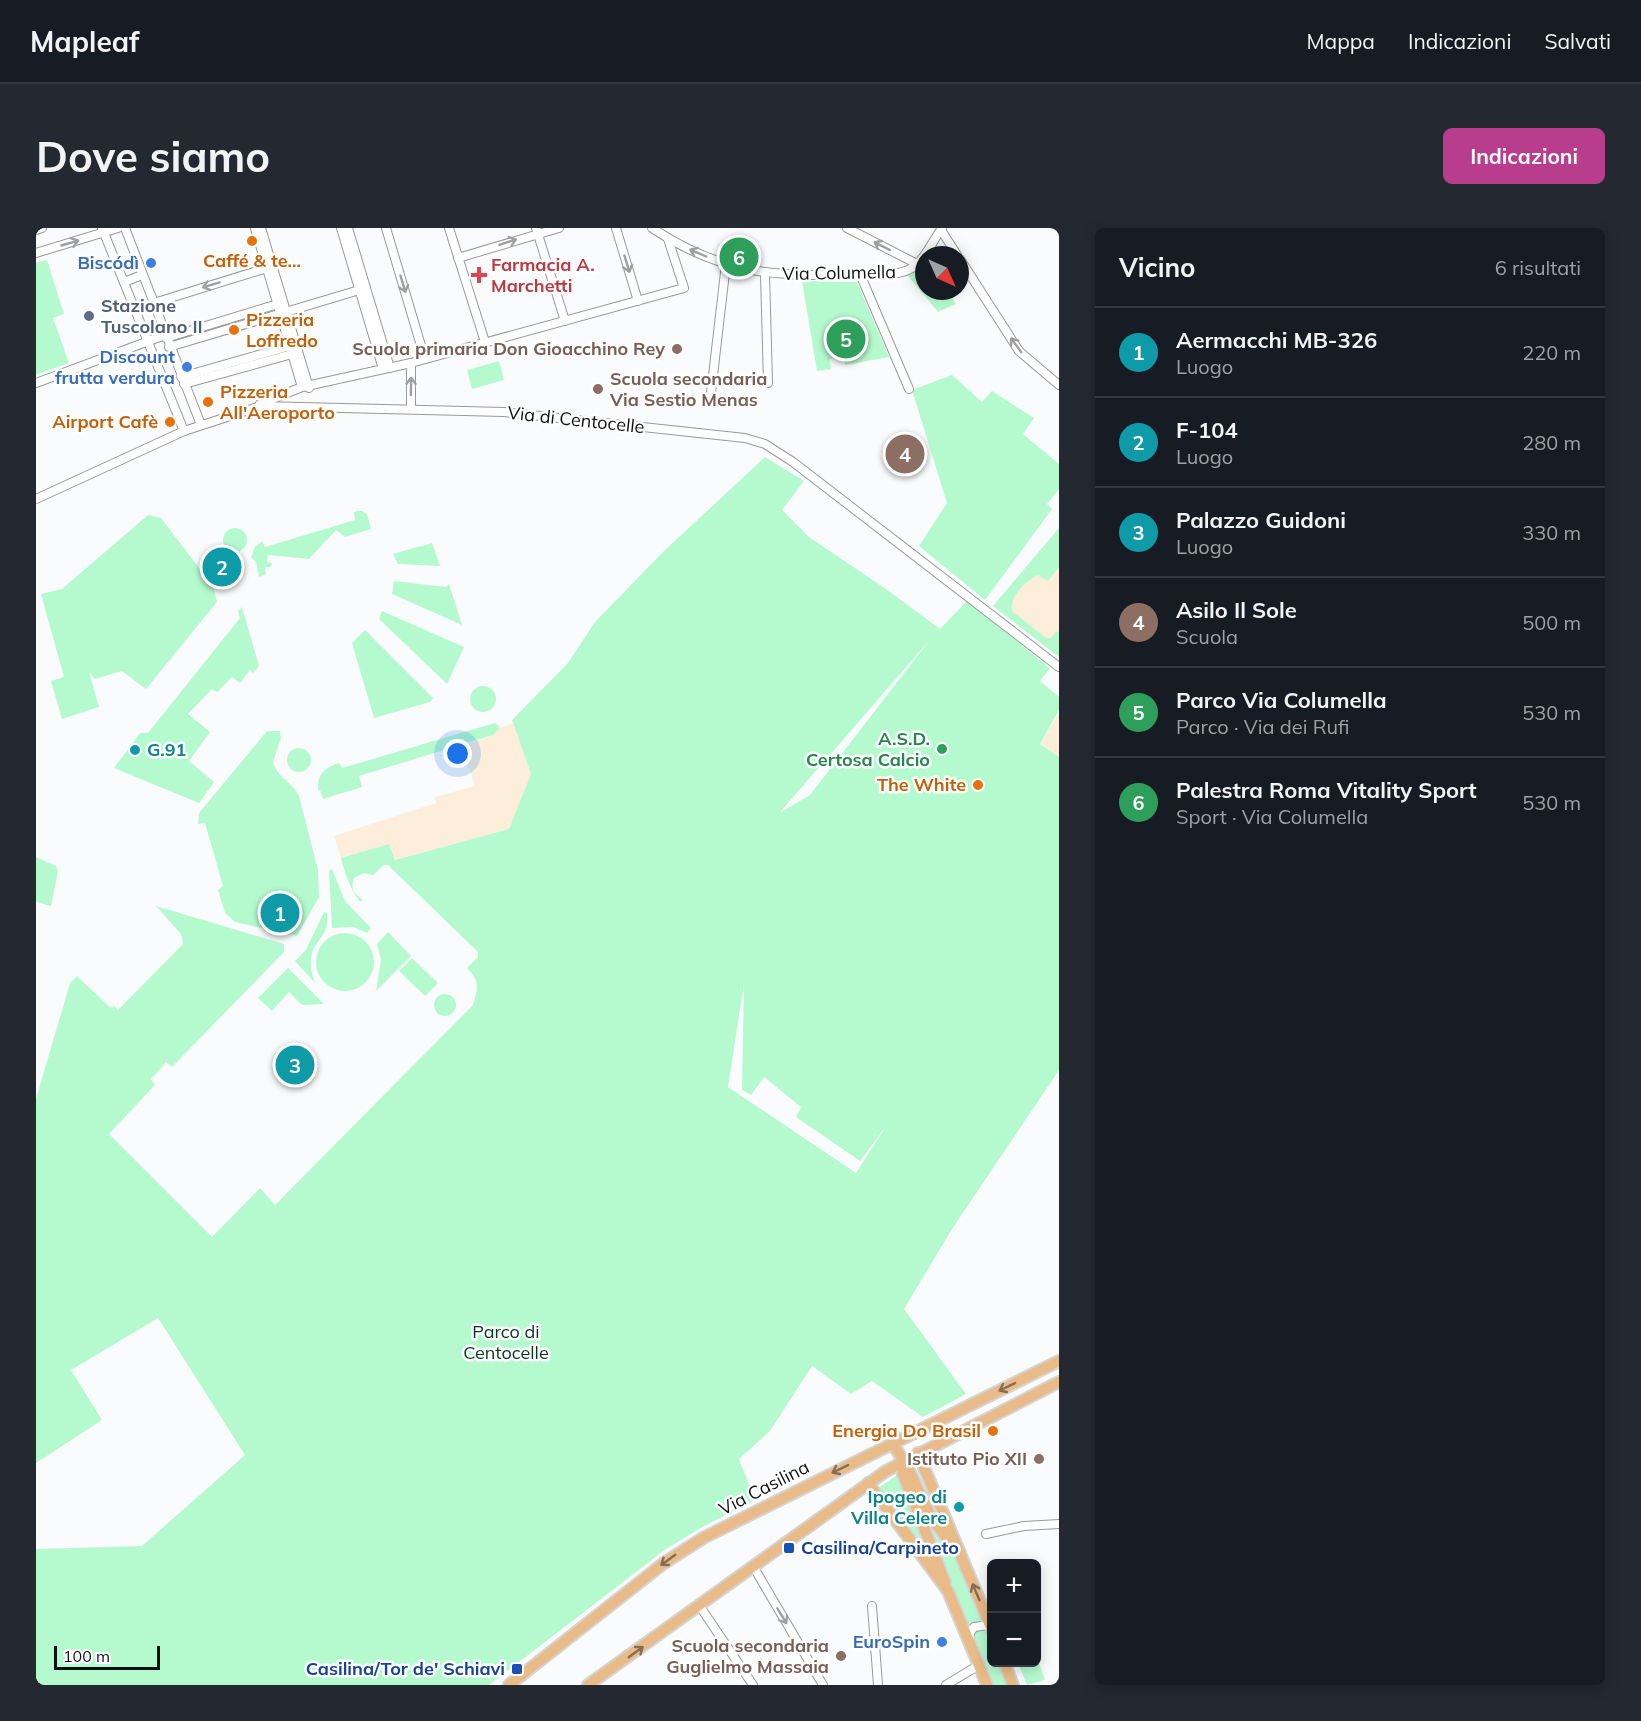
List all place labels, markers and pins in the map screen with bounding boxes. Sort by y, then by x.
marker: Caffé & te... [245,234,259,248]
pin: 6 [720,234,758,279]
place label: Caffé & te... [203,249,301,272]
place label: Biscódì [77,251,139,274]
place label: Farmacia A. Marchetti [491,253,595,297]
marker: Biscódì [144,256,158,270]
marker: Farmacia A. Marchetti [472,268,486,282]
place label: Stazione Tuscolano II [101,294,203,338]
place label: Pizzeria Loffredo [246,308,318,352]
marker: Stazione Tuscolano II [82,309,96,323]
pin: 5 [826,316,866,362]
marker: Pizzeria Loffredo [227,323,241,337]
place label: Scuola primaria Don Gioacchino Rey [352,337,665,360]
marker: Scuola primaria Don Gioacchino Rey [670,342,684,356]
place label: Discount frutta verdura [55,345,175,389]
marker: Discount frutta verdura [180,360,194,374]
place label: Scuola secondaria Via Sestio Menas [609,367,767,411]
place label: Pizzeria All'Aeroporto [220,380,335,424]
marker: Scuola secondaria Via Sestio Menas [591,382,605,396]
marker: Pizzeria All'Aeroporto [201,395,215,409]
place label: Airport Cafè [52,410,158,433]
marker: Airport Cafè [163,415,177,429]
pin: 4 [886,432,924,476]
pin: 2 [202,544,242,590]
place label: A.S.D. Certosa Calcio [806,727,930,771]
place label: G.91 [147,738,186,761]
marker: A.S.D. Certosa Calcio [935,742,949,756]
marker: G.91 [128,743,142,757]
place label: The White [877,773,966,796]
marker: The White [971,778,985,792]
pin: 1 [260,890,300,936]
pin: 3 [276,1042,314,1088]
place label: Energia Do Brasil [832,1419,981,1442]
marker: Energia Do Brasil [986,1424,1000,1438]
place label: Istituto Pio XII [907,1447,1027,1470]
marker: Istituto Pio XII [1032,1452,1046,1466]
place label: Ipogeo di Villa Celere [850,1485,947,1529]
marker: Ipogeo di Villa Celere [952,1500,966,1514]
place label: Casilina/Carpineto [801,1536,959,1559]
marker: Casilina/Carpineto [782,1541,796,1555]
place label: EuroSpin [853,1630,930,1653]
place label: Scuola secondaria Guglielmo Massaia [666,1634,829,1678]
marker: EuroSpin [935,1635,949,1649]
marker: Scuola secondaria Guglielmo Massaia [834,1649,848,1663]
place label: Casilina/Tor de' Schiavi [306,1657,505,1680]
marker: Casilina/Tor de' Schiavi [510,1662,524,1676]

